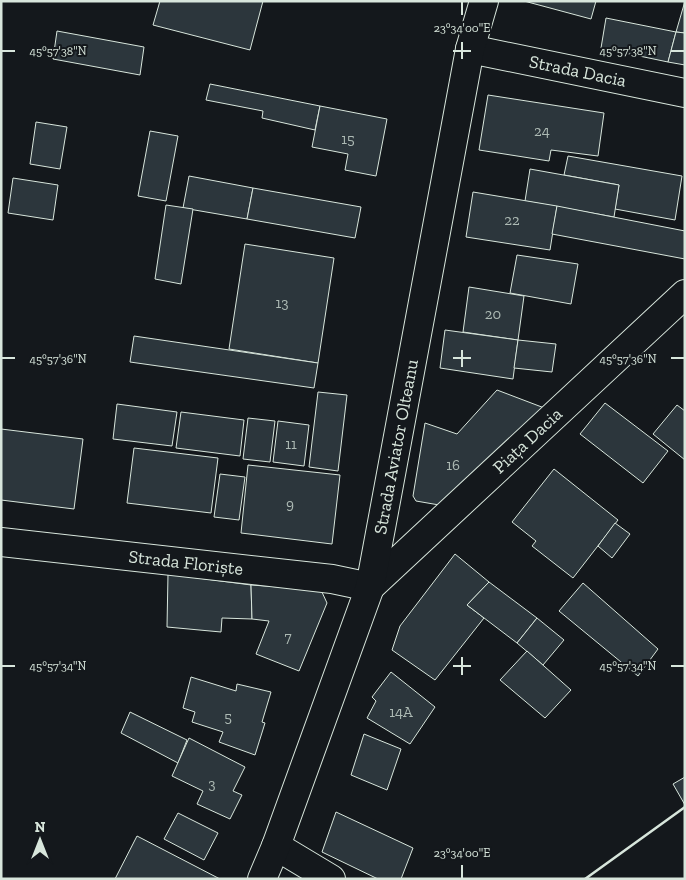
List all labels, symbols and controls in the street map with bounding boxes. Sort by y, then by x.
text: 23°34'00"E [434,21,490,35]
text: 45°57'38"N [29,44,87,58]
text: 45°57'38"N [599,44,657,58]
street label: Strada Dacia [527,50,629,92]
house number: 24 [534,122,550,140]
house number: 15 [341,130,355,148]
house number: 22 [504,211,520,229]
house number: 13 [275,294,289,312]
house number: 20 [485,305,501,323]
text: 45°57'36"N [29,352,87,366]
text: 45°57'36"N [599,352,657,366]
street label: Strada Aviator Olteanu [369,357,423,536]
street label: Piața Dacia [488,403,567,478]
house number: 11 [285,435,297,453]
house number: 16 [446,456,460,474]
house number: 9 [286,495,294,513]
street label: Strada Floriște [127,545,244,580]
house number: 7 [284,628,292,646]
text: 45°57'34"N [30,659,87,673]
text: 45°57'34"N [600,659,657,673]
house number: 14A [389,703,413,721]
house number: 5 [224,708,232,726]
house number: 3 [208,775,216,793]
north arrow [15,815,65,865]
text: N [35,819,46,836]
text: 23°34'00"E [434,846,490,860]

